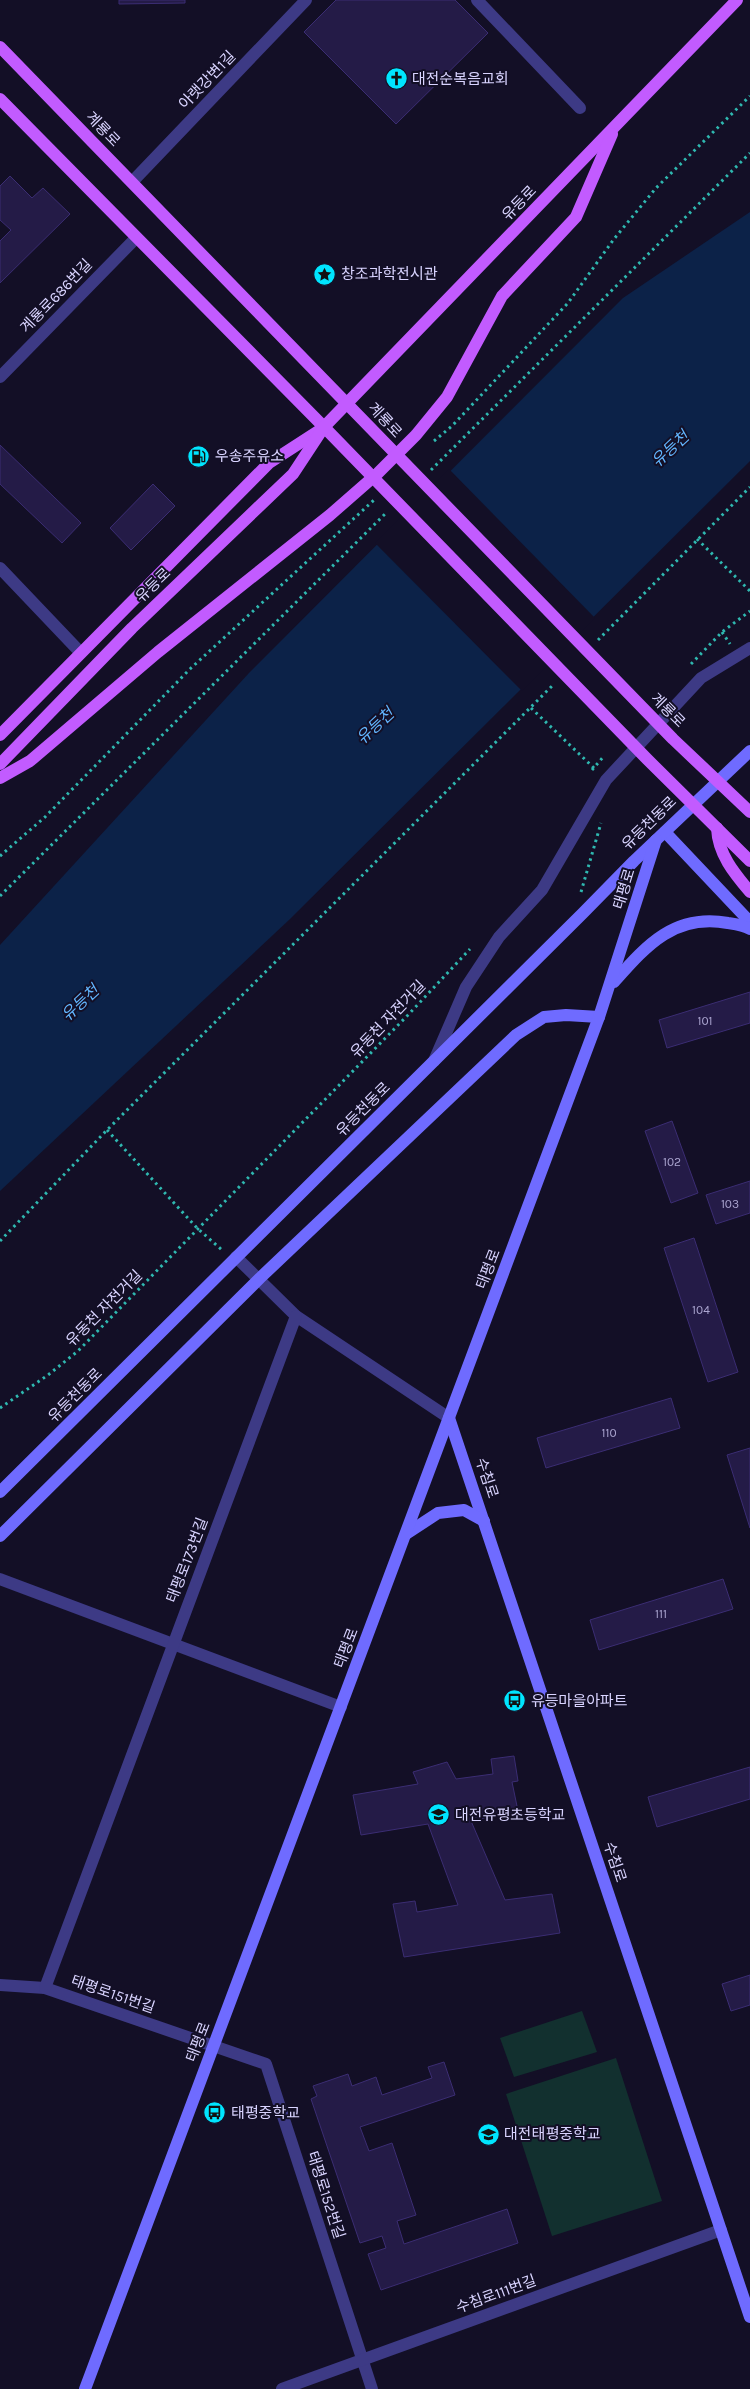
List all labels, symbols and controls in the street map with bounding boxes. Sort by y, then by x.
street label: 아랫강변1길 [175,47,239,113]
church icon: 대전순복음교회 [384,67,408,91]
place label: 대전순복음교회 [412,70,509,88]
street label: 계룡로 [82,108,124,150]
street label: 유등로 [498,182,540,224]
street label: 계룡로686번길 [16,255,96,337]
place icon: 창조과학전시관 [313,262,337,286]
place label: 창조과학전시관 [341,265,438,283]
street label: 계룡로 [364,399,406,441]
water label: 유등천 [647,425,694,471]
fuel station icon: 우송주유소 [187,444,211,468]
place label: 우송주유소 [215,447,284,465]
street label: 유등로 [132,564,174,606]
street label: 계룡로 [647,689,689,731]
water label: 유등천 [352,702,399,748]
street label: 유등천동로 [618,793,680,853]
street label: 태평로 [609,867,639,911]
street label: 유동천 자전거길 [347,977,429,1061]
water label: 유등천 [57,979,104,1025]
house number: 101 [697,1014,713,1028]
street label: 유등천동로 [332,1078,394,1140]
house number: 102 [663,1155,681,1169]
house number: 103 [721,1197,739,1211]
street label: 태평로 [472,1246,504,1292]
street label: 유동천 자전거길 [62,1266,146,1350]
house number: 104 [692,1303,710,1317]
street label: 유등천동로 [44,1364,106,1426]
house number: 110 [601,1426,617,1440]
street label: 수침로 [472,1456,502,1500]
street label: 태평로173번길 [162,1515,212,1605]
house number: 111 [655,1607,667,1621]
street label: 태평로 [330,1625,362,1671]
bus stop icon: 유등마을아파트 [503,1689,527,1713]
place label: 유등마을아파트 [531,1692,628,1710]
school or university icon: 대전유평초등학교 [427,1803,451,1827]
place label: 대전유평초등학교 [455,1806,565,1824]
street label: 수침로 [600,1840,630,1884]
street label: 태평로151번길 [69,1971,157,2017]
street label: 태평로 [182,2019,214,2065]
bus stop icon: 태평중학교 [203,2101,227,2125]
place label: 태평중학교 [231,2104,300,2122]
school or university icon: 대전태평중학교 [476,2122,500,2146]
place label: 대전태평중학교 [504,2125,601,2143]
street label: 태평로152번길 [303,2149,349,2241]
street label: 수침로111번길 [454,2271,538,2317]

